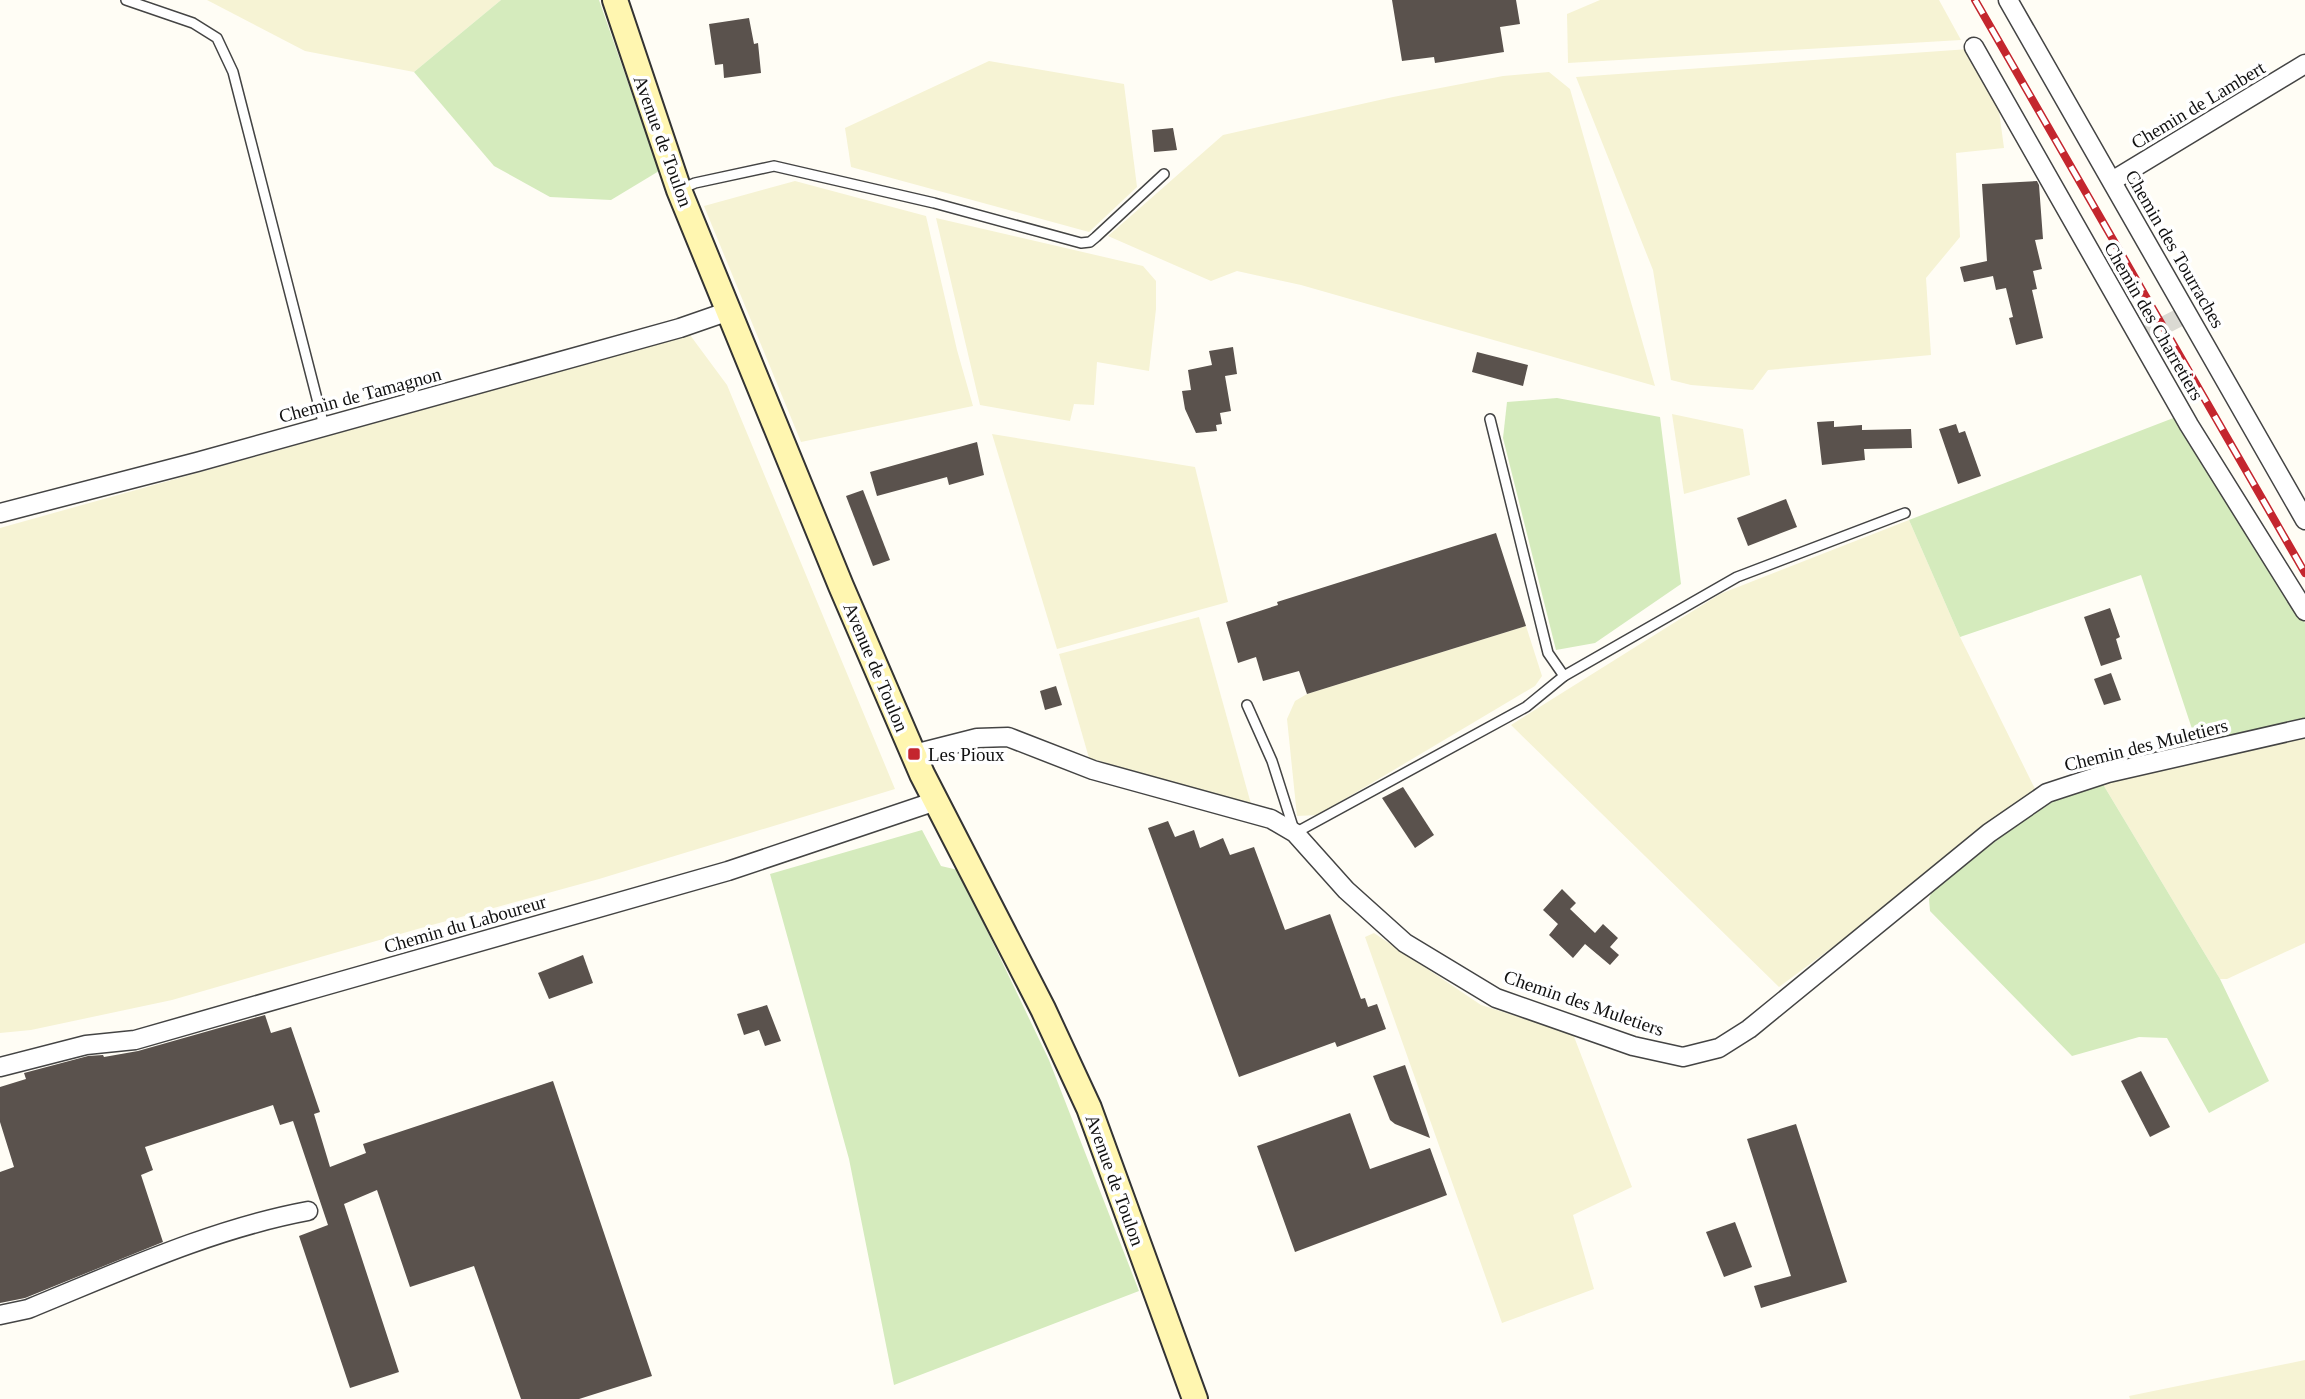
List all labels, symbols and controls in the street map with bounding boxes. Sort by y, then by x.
street label: Chemin de Lambert [2127,57,2269,153]
street label: Avenue de Toulon [629,72,697,210]
street label: Chemin des Tourraches [2121,166,2229,332]
street label: Chemin des Charretiers [2100,238,2208,404]
street label: Chemin de Tamagnon [277,363,444,427]
street label: Avenue de Toulon [839,599,913,735]
street label: Chemin des Muletiers [2062,715,2230,775]
place label: Les Pioux [928,744,1005,765]
marker: Les Pioux [906,746,922,762]
street label: Chemin du Laboureur [381,891,549,957]
street label: Chemin des Muletiers [1501,966,1667,1040]
street label: Avenue de Toulon [1081,1111,1149,1249]

